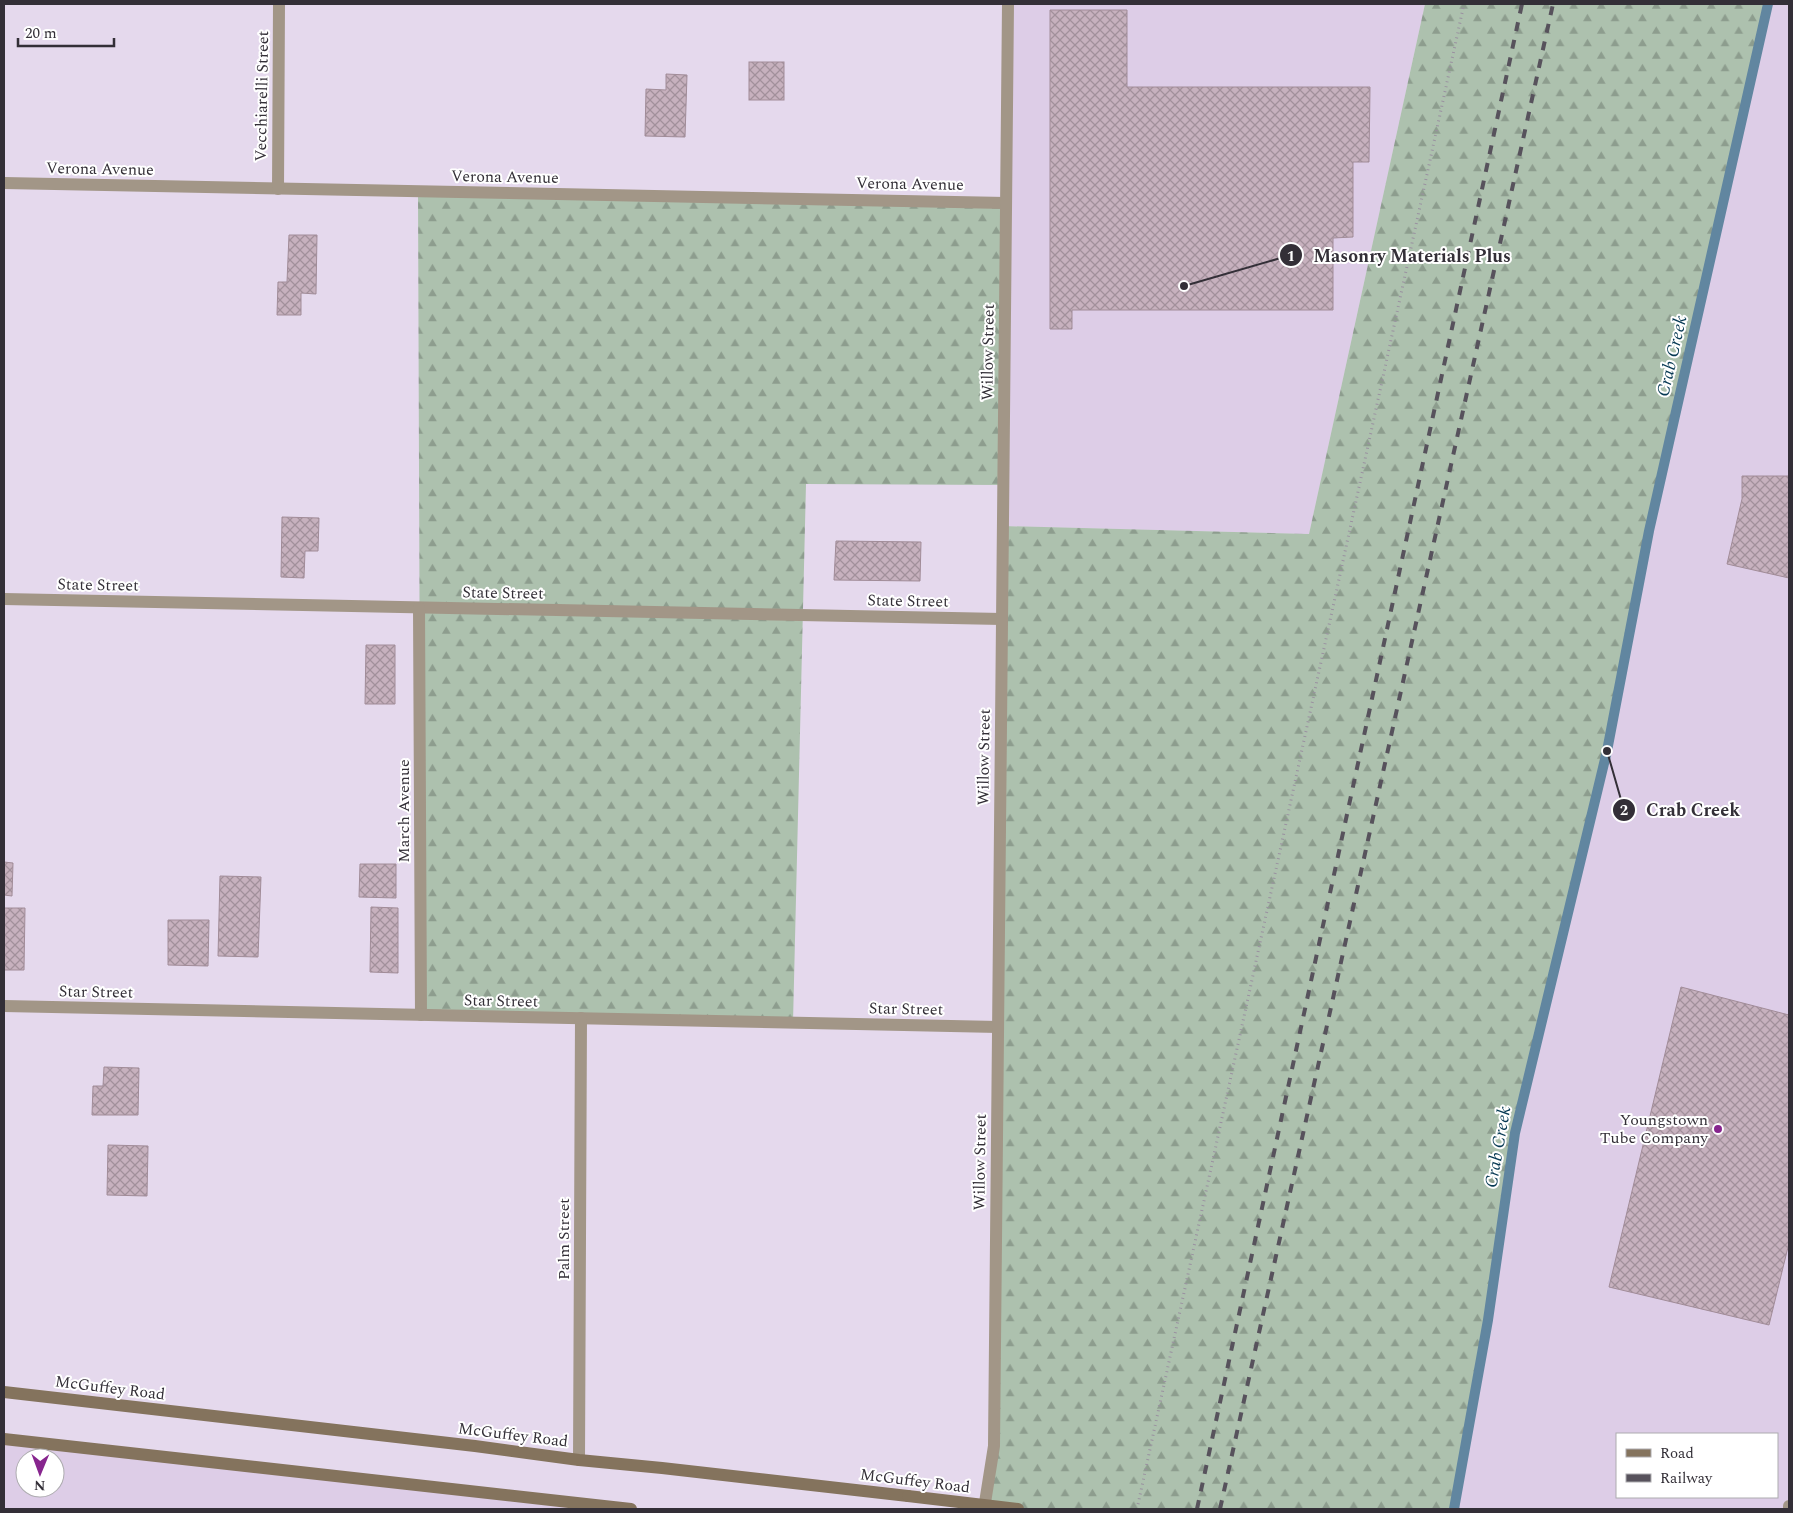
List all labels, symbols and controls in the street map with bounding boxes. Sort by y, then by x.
scale bar [18,15,114,47]
text: 20 m [25,22,57,45]
street label: Vecchiarelli Street [249,30,275,162]
street label: Verona Avenue [46,156,154,182]
street label: Verona Avenue [451,164,559,190]
street label: Verona Avenue [856,171,964,197]
callout: Masonry Materials Plus [1278,239,1521,272]
text: Masonry Materials Plus [1313,243,1511,270]
text: 1 [1287,245,1295,268]
street label: Willow Street [975,303,1001,401]
water label: Crab Creek [1650,312,1695,399]
street label: State Street [57,572,139,598]
street label: State Street [462,580,544,606]
street label: State Street [867,588,949,614]
street label: Willow Street [971,708,997,806]
street label: March Avenue [392,759,416,863]
callout: Crab Creek [1611,793,1750,826]
text: Crab Creek [1646,797,1740,824]
text: 2 [1620,799,1628,822]
street label: Star Street [59,979,134,1005]
street label: Star Street [464,988,539,1014]
street label: Star Street [869,996,944,1022]
water label: Crab Creek [1478,1103,1519,1190]
place label: Youngstown Tube Company [1600,1108,1709,1150]
street label: Willow Street [967,1113,993,1211]
marker: Youngstown Tube Company [1712,1123,1724,1135]
street label: Palm Street [552,1198,576,1280]
street label: McGuffey Road [54,1369,166,1407]
street label: McGuffey Road [457,1416,569,1454]
legend [1616,1433,1778,1498]
text: Road [1660,1442,1694,1465]
north arrow [15,1448,65,1498]
street label: McGuffey Road [859,1462,971,1500]
text: Railway [1660,1467,1713,1490]
text: N [34,1475,46,1496]

